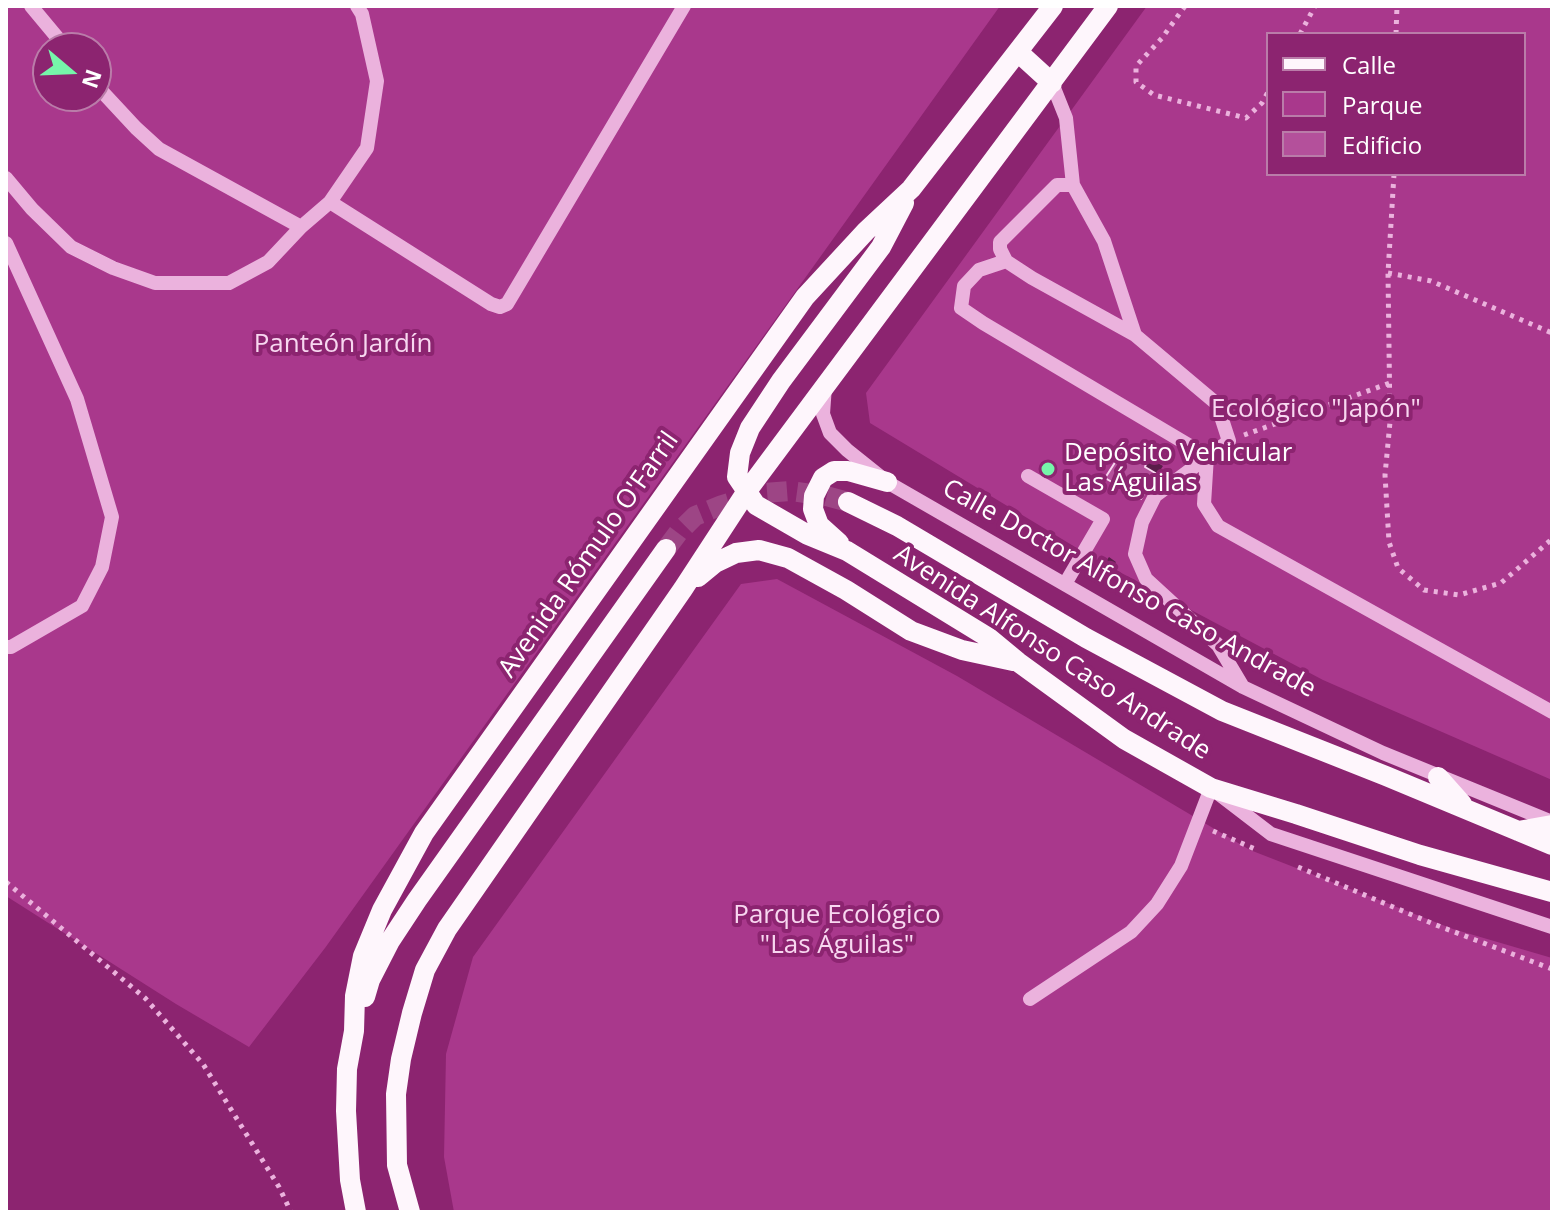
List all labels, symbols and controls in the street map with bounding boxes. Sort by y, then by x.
north arrow [32,32,112,112]
legend [1266,32,1526,176]
text: Calle [1342,48,1396,81]
text: N [76,66,110,92]
text: Parque [1342,88,1422,121]
text: Edificio [1342,128,1422,161]
park label: Panteón Jardín [254,329,432,361]
park label: Ecológico "Japón" [1211,394,1421,426]
street label: Avenida Rómulo O'Farril [492,426,686,684]
place label: Depósito Vehicular Las Águilas [1064,438,1292,500]
marker: Depósito Vehicular Las Águilas [1039,460,1057,478]
street label: Calle Doctor Alfonso Caso Andrade [937,473,1321,705]
street label: Avenida Alfonso Caso Andrade [888,539,1216,767]
park label: Parque Ecológico "Las Águilas" [733,900,941,962]

